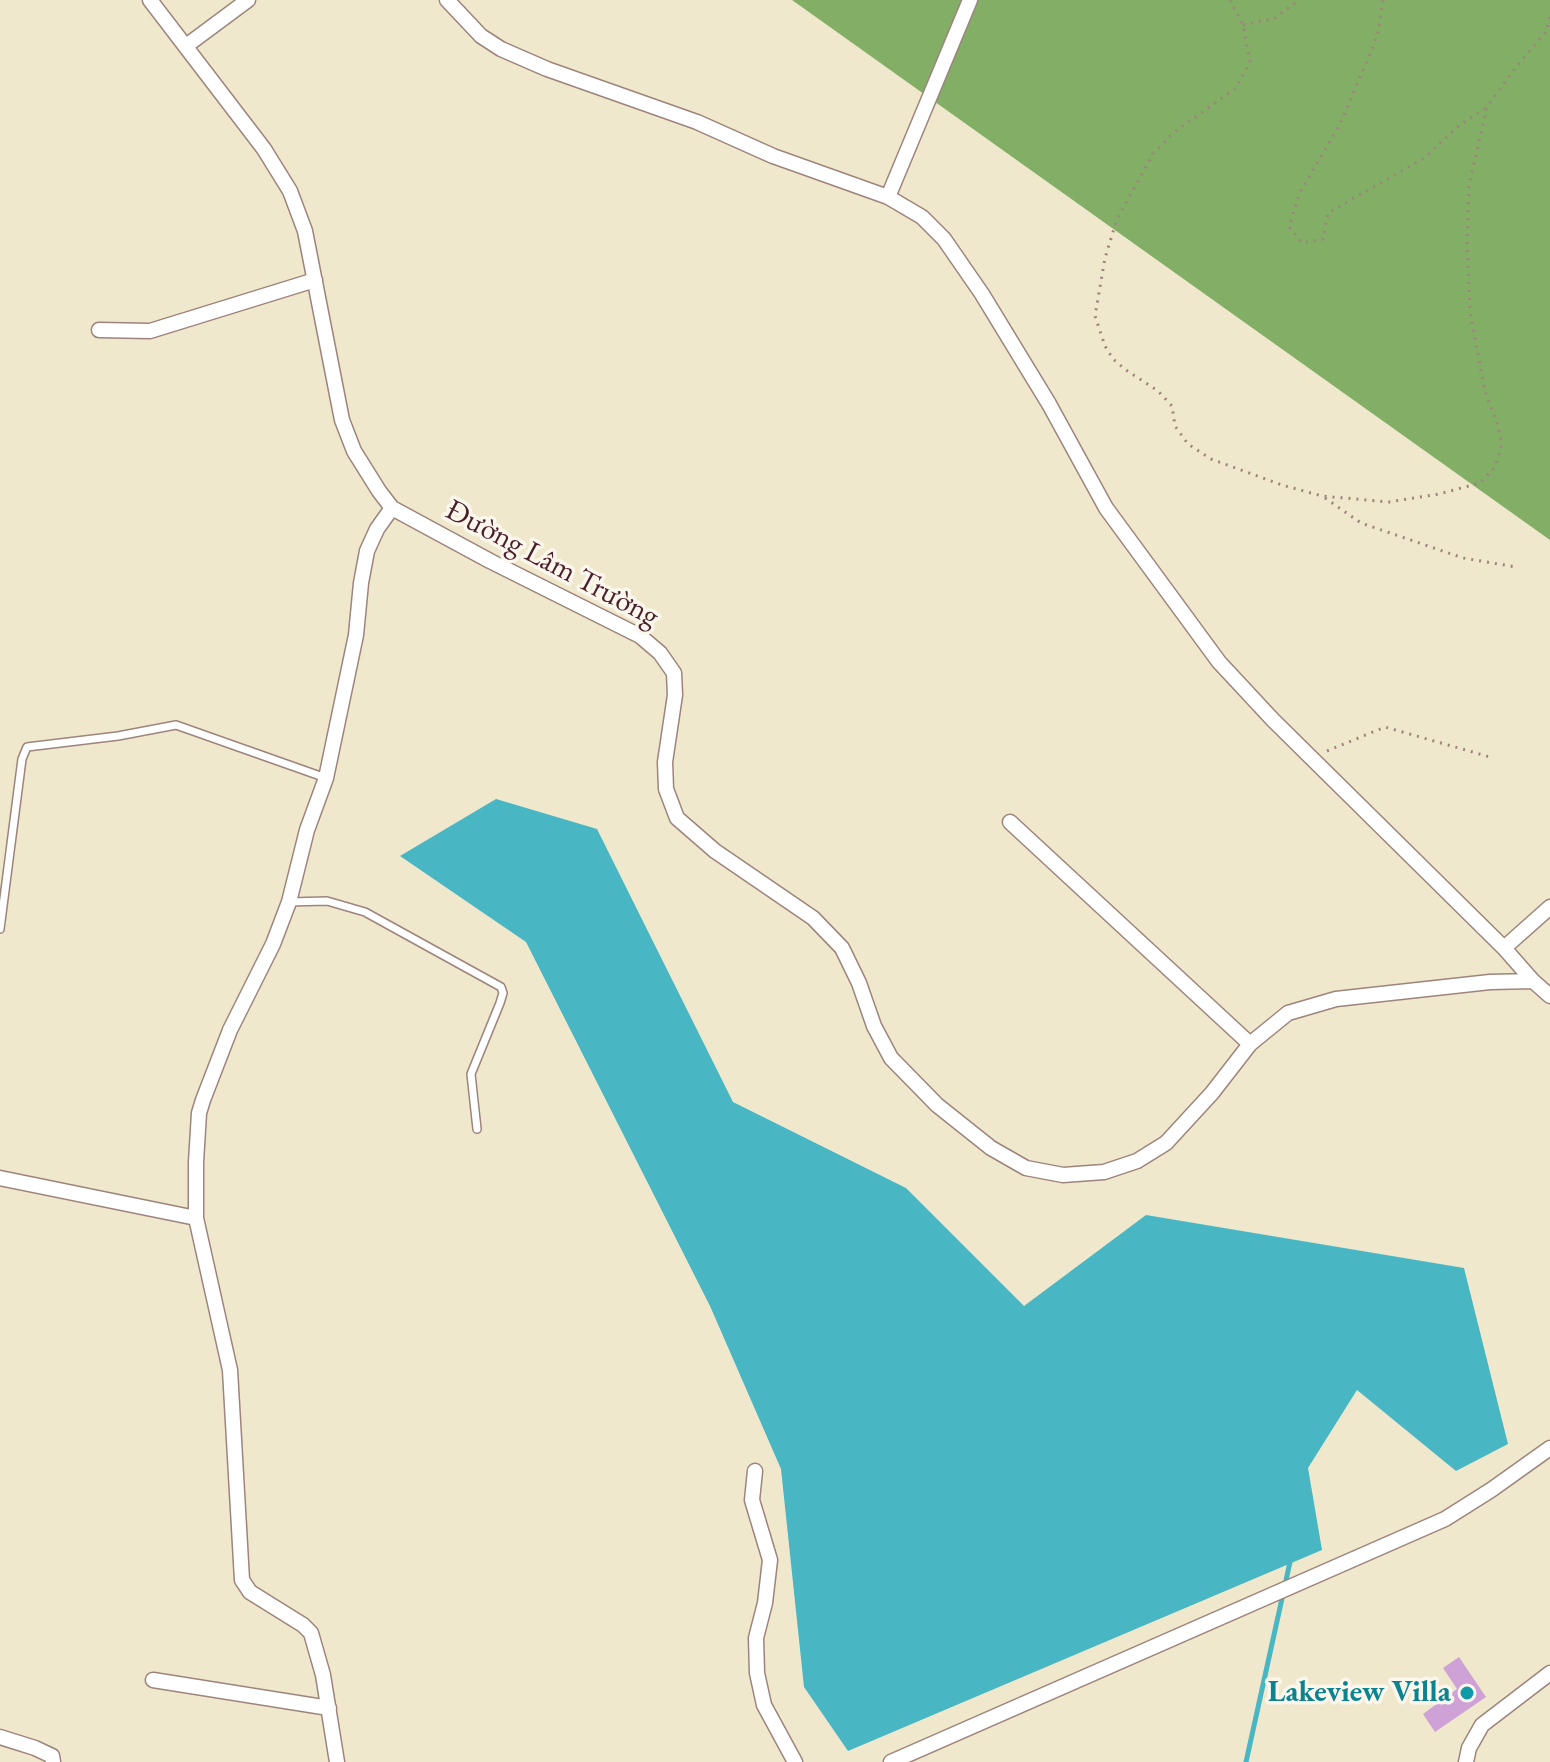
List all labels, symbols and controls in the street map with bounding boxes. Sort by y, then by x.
street label: Đường Lâm Trường [439,493,665,635]
place label: Lakeview Villa [1268,1675,1451,1711]
marker: Lakeview Villa [1458,1684,1476,1702]

